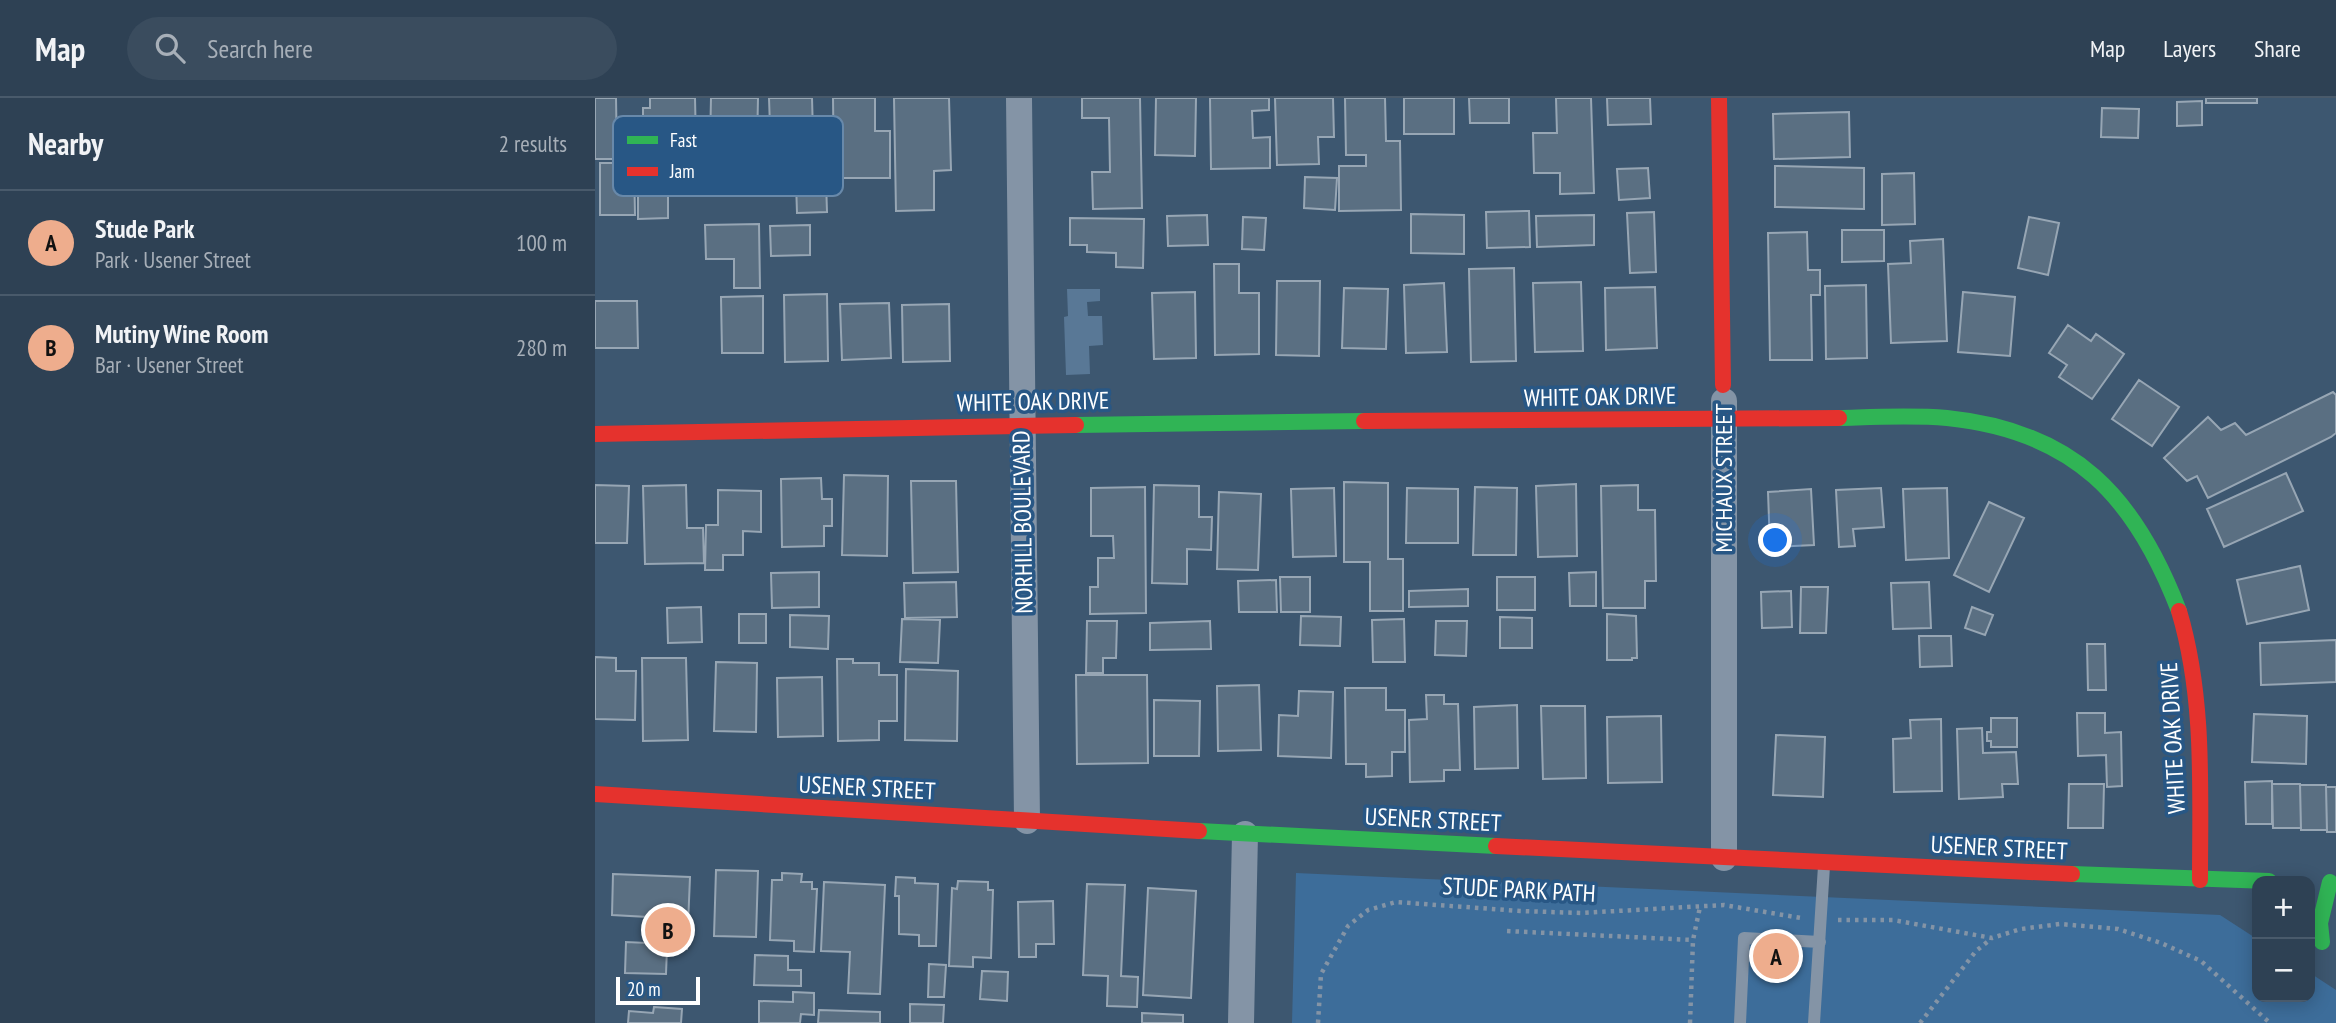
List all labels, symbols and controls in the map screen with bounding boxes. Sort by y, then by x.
search box [127,17,617,80]
text: Map [35,27,85,70]
icon: search [151,29,189,67]
text: Search here [207,32,313,65]
text: Map [2090,33,2125,64]
text: Layers [2163,33,2216,64]
text: Share [2254,33,2301,64]
legend [613,116,843,196]
text: Nearby [28,124,103,163]
text: Fast [670,128,698,152]
text: 2 results [499,129,567,158]
text: Jam [669,159,695,183]
text: Stude Park [95,212,194,245]
text: A [45,228,57,257]
text: 100 m [516,228,567,257]
text: Park · Usener Street [95,245,251,274]
text: Mutiny Wine Room [95,317,268,350]
text: B [45,333,57,362]
text: 280 m [516,333,567,362]
text: Bar · Usener Street [95,350,244,379]
street label: WHITE OAK DRIVE [1524,380,1676,413]
street label: WHITE OAK DRIVE [957,385,1109,418]
street label: MICHAUX STREET [1708,403,1739,552]
street label: NORHILL BOULEVARD [1005,430,1040,614]
your location [1758,523,1792,557]
street label: WHITE OAK DRIVE [2153,661,2192,815]
street label: USENER STREET [798,768,936,807]
street label: USENER STREET [1364,800,1502,839]
street label: USENER STREET [1930,828,2068,867]
street label: STUDE PARK PATH [1442,870,1596,909]
map controls [2252,876,2315,1002]
button: + [2252,876,2315,939]
pin: B [645,904,691,956]
pin: A [1753,930,1799,982]
button: − [2252,939,2315,1002]
scale bar [616,974,700,1006]
text: 20 m [627,977,661,1001]

